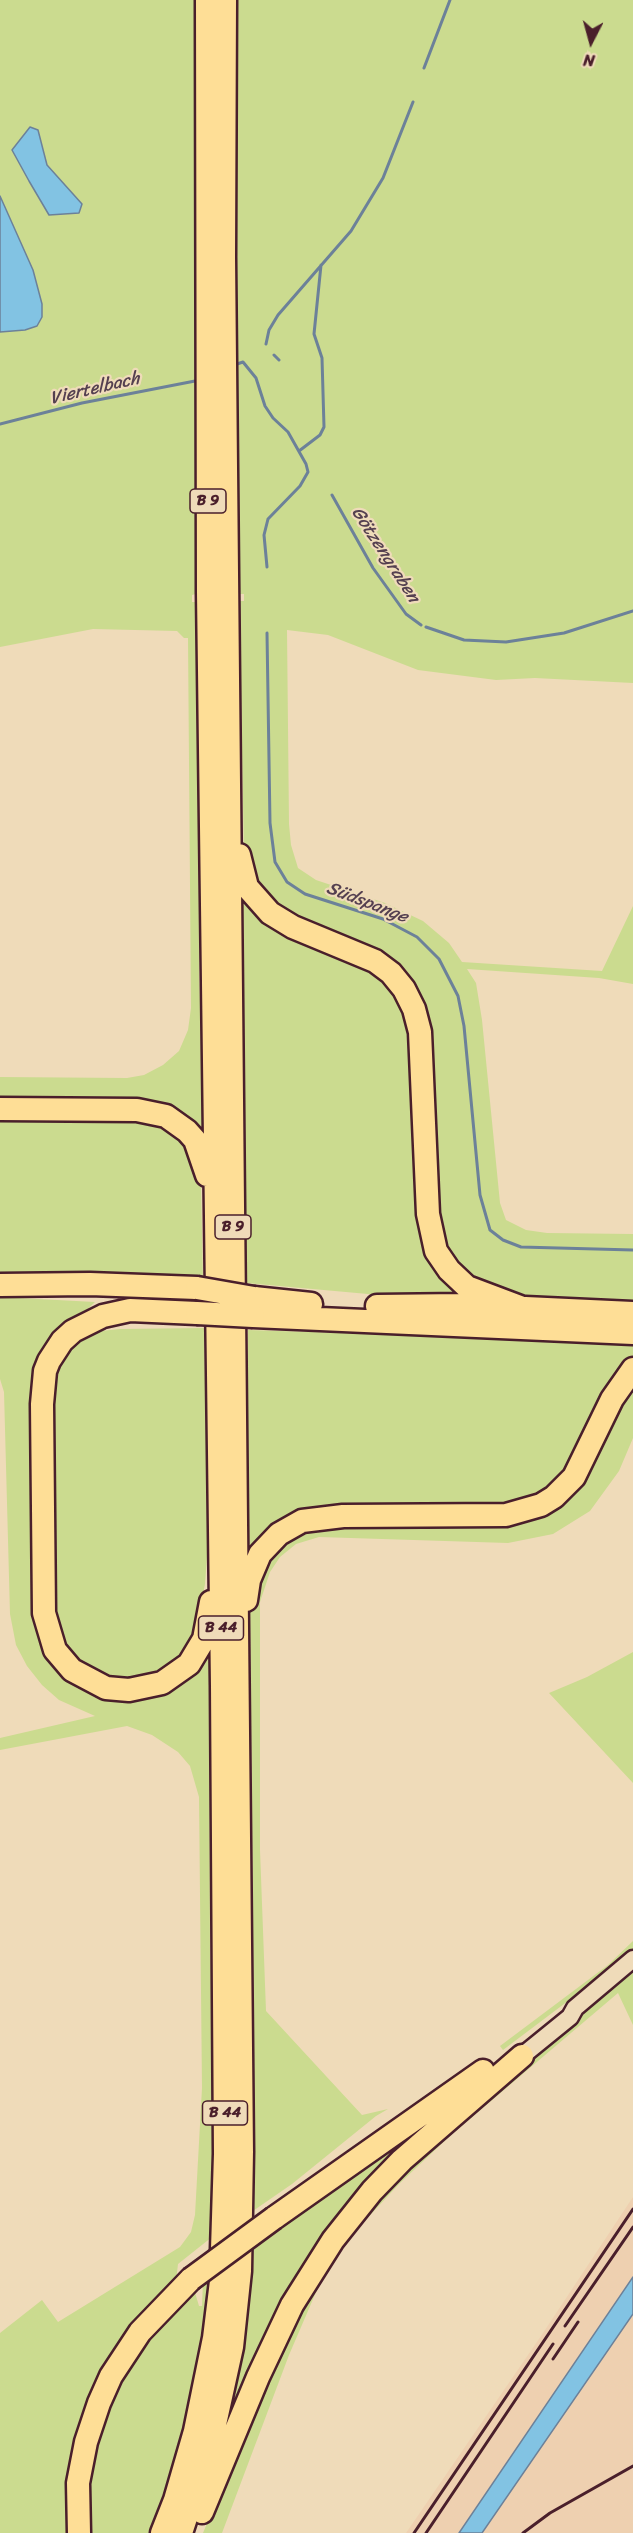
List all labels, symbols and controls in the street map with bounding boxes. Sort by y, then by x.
north arrow [561,12,621,72]
text: N [582,45,596,75]
water label: Viertelbach [48,368,142,410]
road number: B 9 [190,489,226,513]
water label: Götzengraben [346,503,424,607]
water label: Südspange [323,878,411,928]
road number: B 9 [215,1215,251,1239]
road number: B 44 [198,1616,244,1640]
road number: B 44 [202,2101,248,2125]

